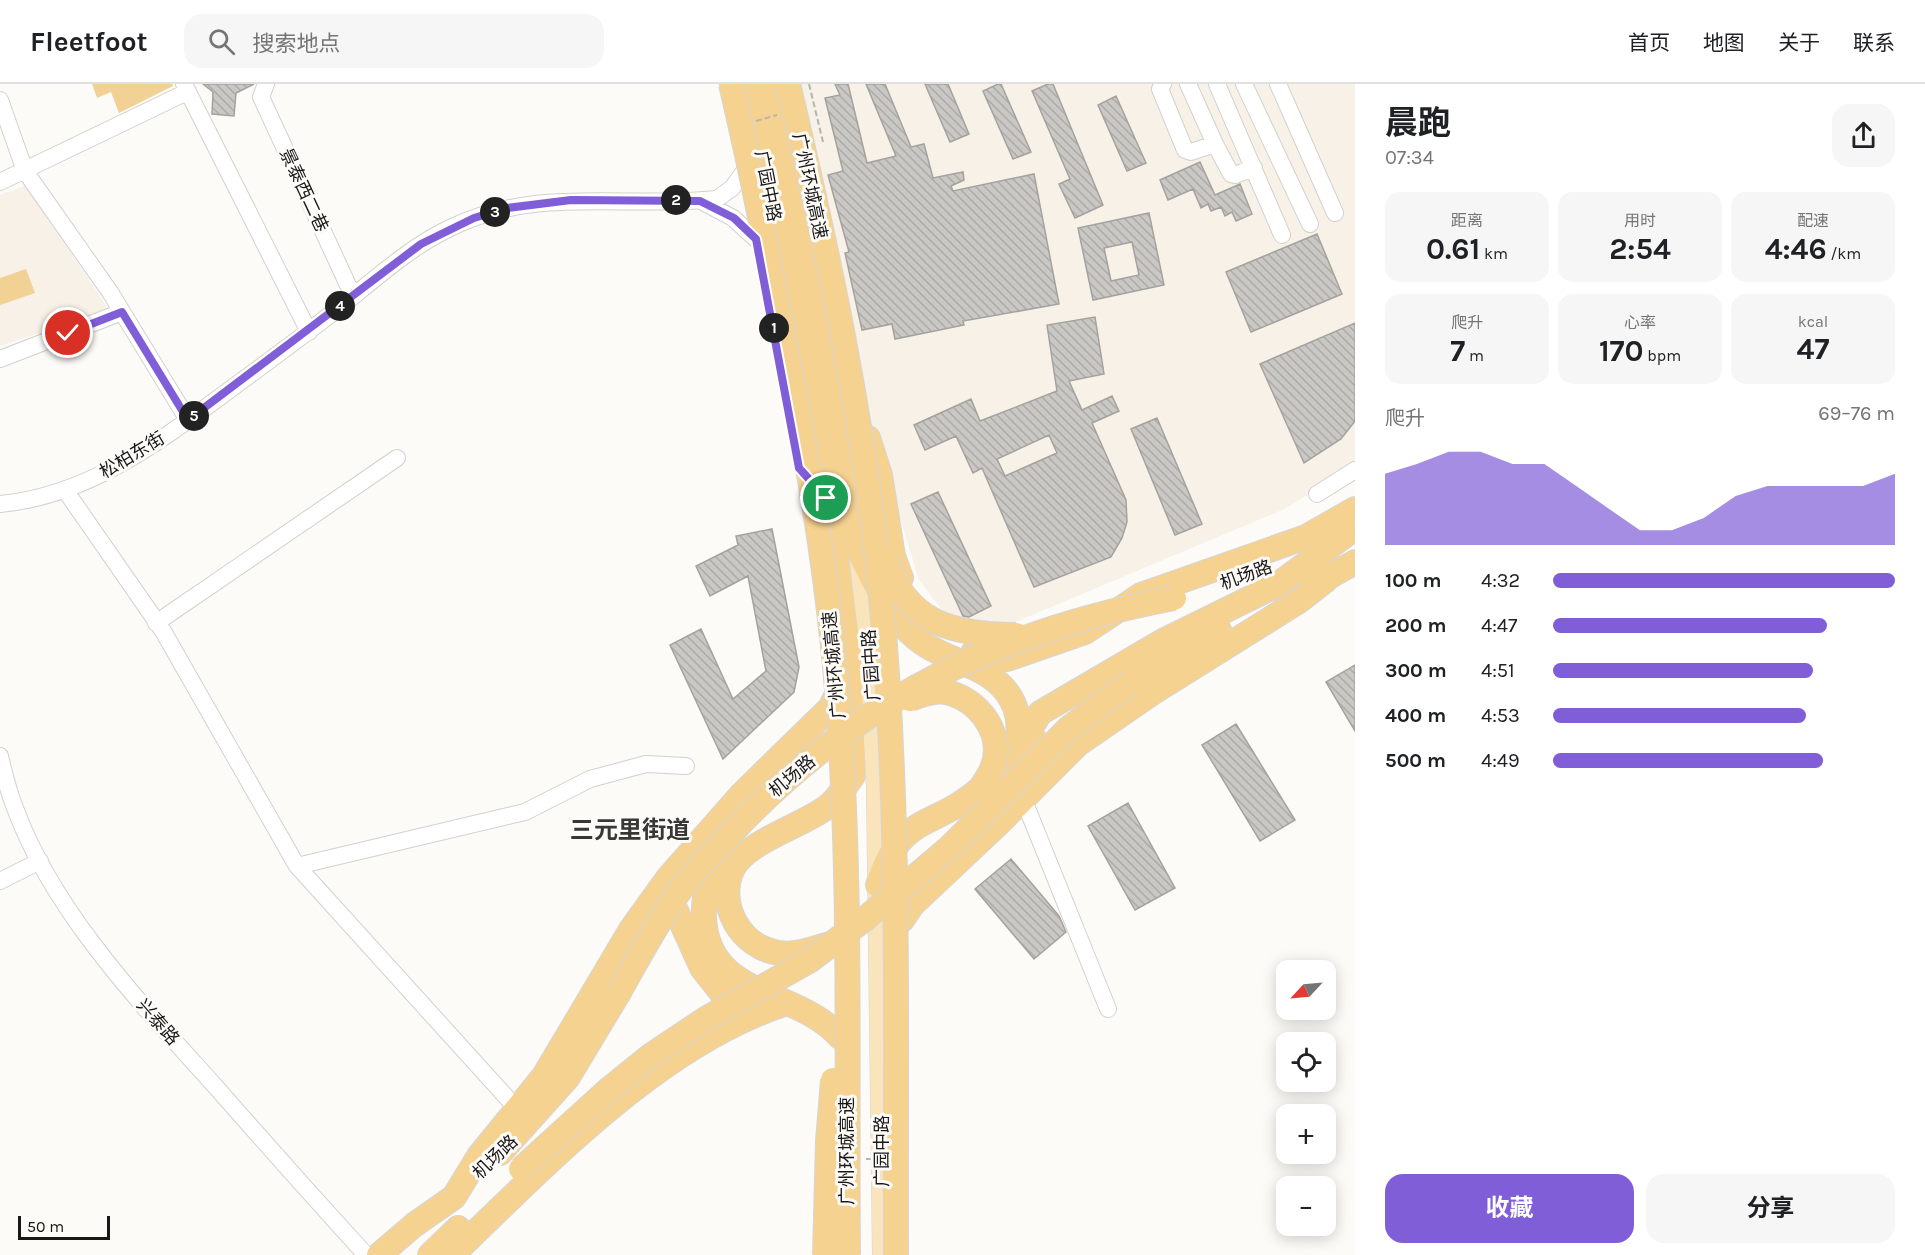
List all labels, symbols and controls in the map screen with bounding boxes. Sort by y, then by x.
search box [184,14,604,68]
text: Fleetfoot [30,25,148,58]
icon: search [205,25,238,58]
text: 搜索地点 [253,31,341,57]
text: 首页 [1628,31,1670,55]
text: 地图 [1703,31,1745,55]
text: 关于 [1778,31,1820,55]
text: 联系 [1853,31,1895,55]
text: 晨跑 [1385,104,1451,142]
button: share [1832,104,1895,167]
street label: 广州环城高速 [788,131,832,241]
street label: 景泰西二巷 [275,145,333,235]
text: 07:34 [1385,146,1434,169]
street label: 广园中路 [750,149,786,223]
pin: 2 [661,185,691,215]
text: 2 [671,190,681,209]
pin: 3 [480,197,510,227]
text: 3 [490,202,500,221]
text: 距离 [1451,211,1483,230]
text: 用时 [1624,211,1656,230]
text: 配速 [1797,211,1829,230]
text: 0.61 [1426,231,1480,267]
text: 2:54 [1609,231,1671,267]
text: 4:46 [1765,231,1827,267]
text: km [1480,244,1508,263]
text: /km [1827,244,1861,263]
pin: 4 [325,291,355,321]
text: 4 [335,296,345,315]
pin [42,307,93,358]
text: kcal [1798,312,1828,331]
pin: 1 [759,313,789,343]
text: 爬升 [1451,313,1483,332]
text: 心率 [1624,313,1656,332]
icon: check [51,316,84,349]
text: 1 [771,318,777,337]
text: 47 [1797,331,1829,367]
text: 7 [1450,333,1465,369]
text: 170 [1599,333,1644,369]
text: m [1465,346,1484,365]
text: bpm [1644,346,1681,365]
pin: 5 [179,401,209,431]
text: 69–76 m [1818,402,1895,425]
text: 5 [189,406,199,425]
text: 爬升 [1385,407,1425,430]
street label: 松柏东街 [95,427,169,483]
pin [800,472,851,523]
icon: arrive [809,481,842,514]
street label: 机场路 [1217,555,1275,595]
text: 100 m [1385,569,1441,592]
text: 4:32 [1481,569,1520,592]
street label: 广州环城高速 [818,610,850,720]
text: 200 m [1385,614,1446,637]
text: 4:47 [1481,614,1517,637]
street label: 广园中路 [858,628,884,702]
text: 300 m [1385,659,1447,682]
text: 4:51 [1481,659,1515,682]
text: 400 m [1385,704,1446,727]
text: 4:53 [1481,704,1520,727]
text: 500 m [1385,749,1446,772]
text: 4:49 [1481,749,1520,772]
street label: 机场路 [764,750,820,802]
district label: 三元里街道 [570,816,690,844]
north arrow [1276,960,1336,1020]
map controls [1276,960,1336,1236]
street label: 兴泰路 [132,994,184,1050]
button: locate [1276,1032,1336,1092]
street label: 广州环城高速 [836,1097,858,1205]
button: + [1276,1104,1336,1164]
street label: 广园中路 [871,1115,893,1187]
street label: 机场路 [468,1130,522,1184]
button: 收藏 [1385,1174,1634,1243]
button: 分享 [1646,1174,1895,1243]
button: − [1276,1176,1336,1236]
scale bar [18,1213,110,1240]
text: 50 m [27,1217,64,1236]

